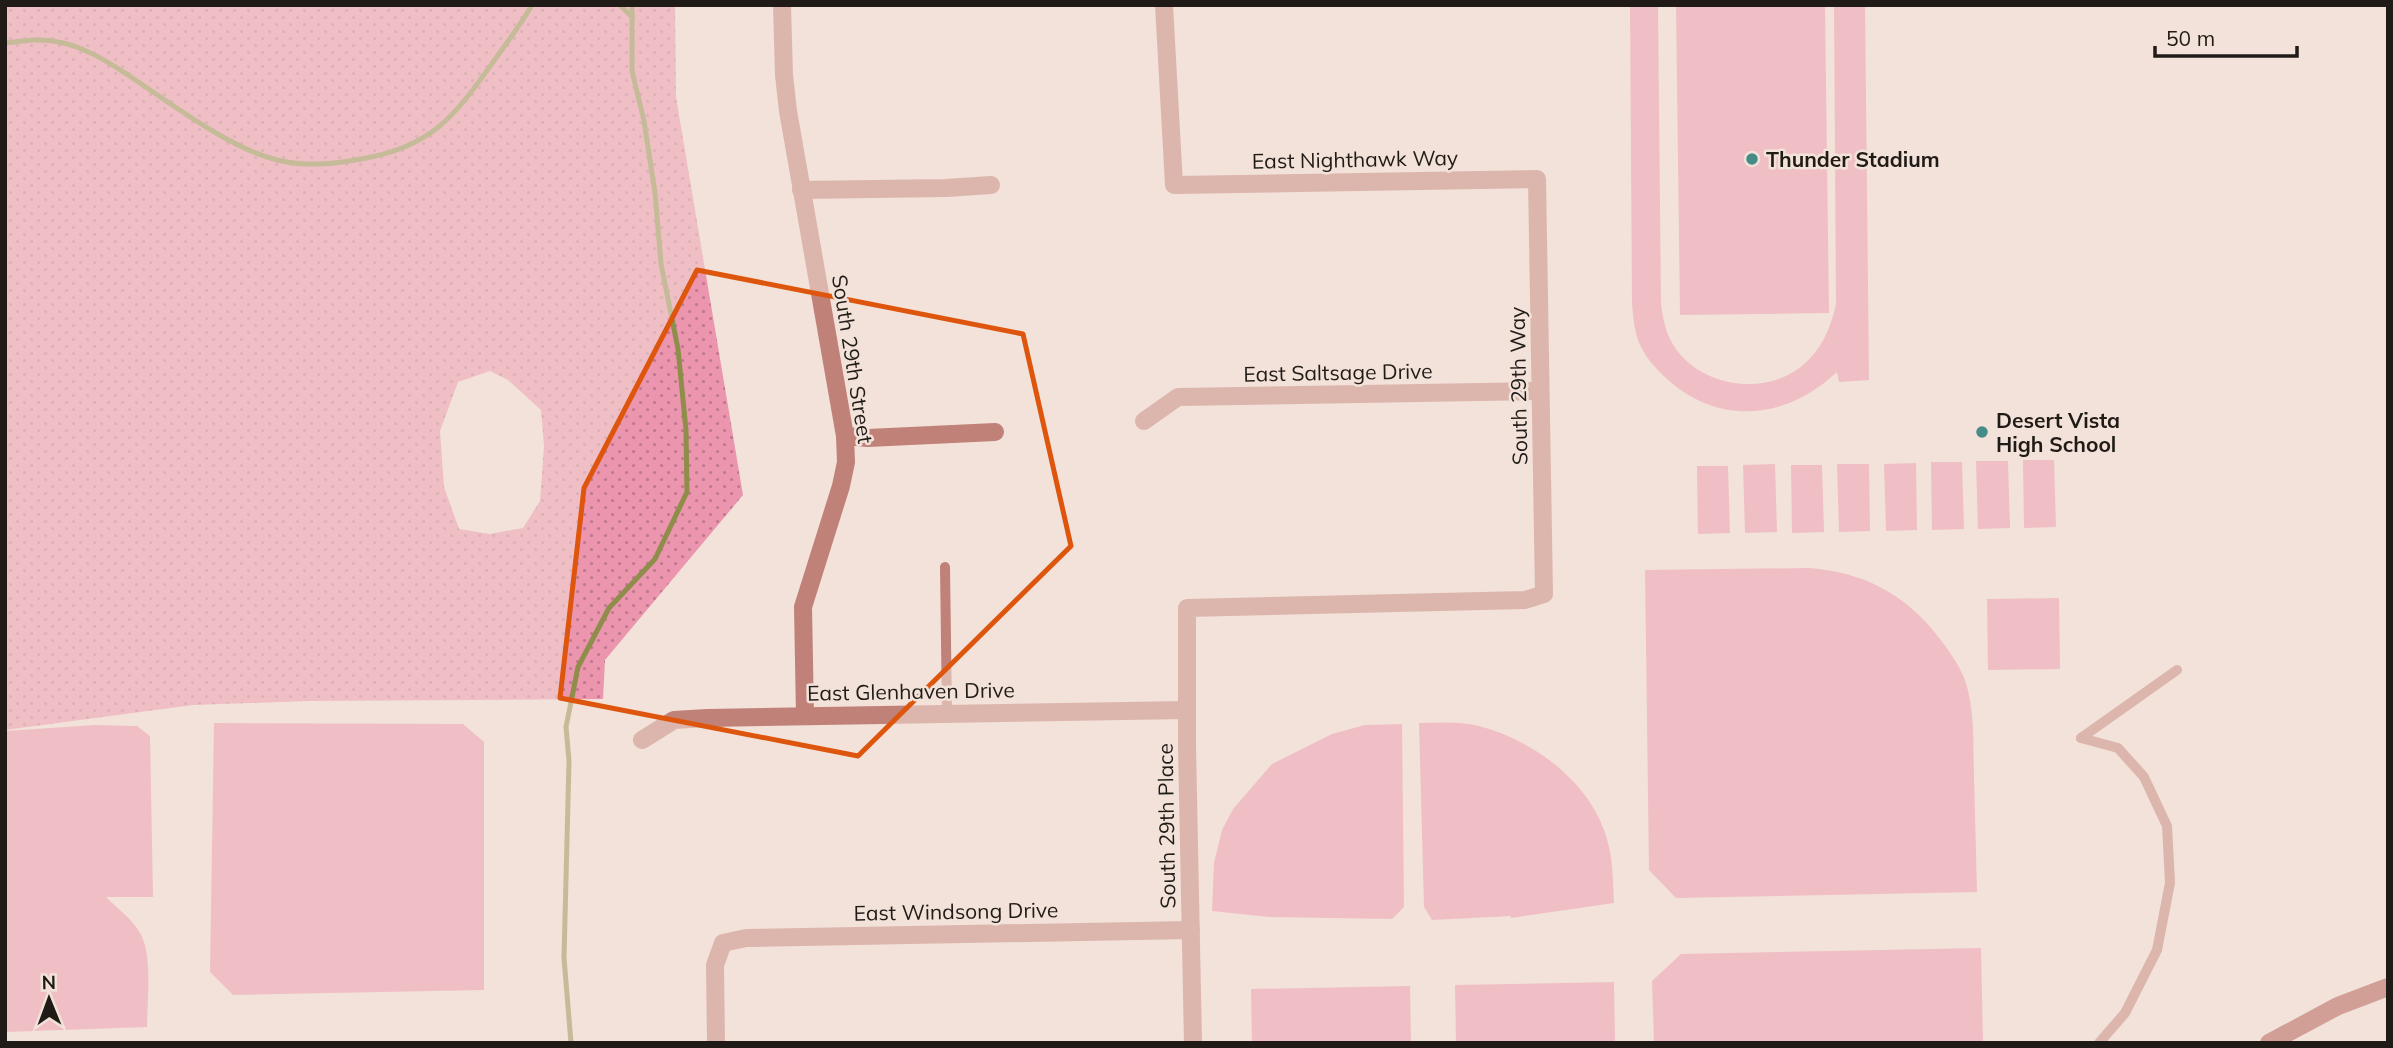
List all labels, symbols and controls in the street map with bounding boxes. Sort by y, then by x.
scale bar [2155,14,2297,58]
text: 50 m [2166,25,2215,51]
street label: East Nighthawk Way [1252,144,1458,174]
place label: Thunder Stadium [1766,146,1940,172]
marker: Thunder Stadium [1744,151,1760,167]
street label: South 29th Street [827,273,879,445]
street label: South 29th Way [1504,307,1532,465]
street label: East Saltsage Drive [1243,357,1433,387]
place label: Desert Vista High School [1996,407,2120,457]
marker: Desert Vista High School [1974,424,1990,440]
street label: East Glenhaven Drive [807,676,1015,706]
street label: South 29th Place [1152,743,1180,909]
street label: East Windsong Drive [853,896,1059,926]
north arrow [14,964,84,1034]
text: N [41,970,56,994]

